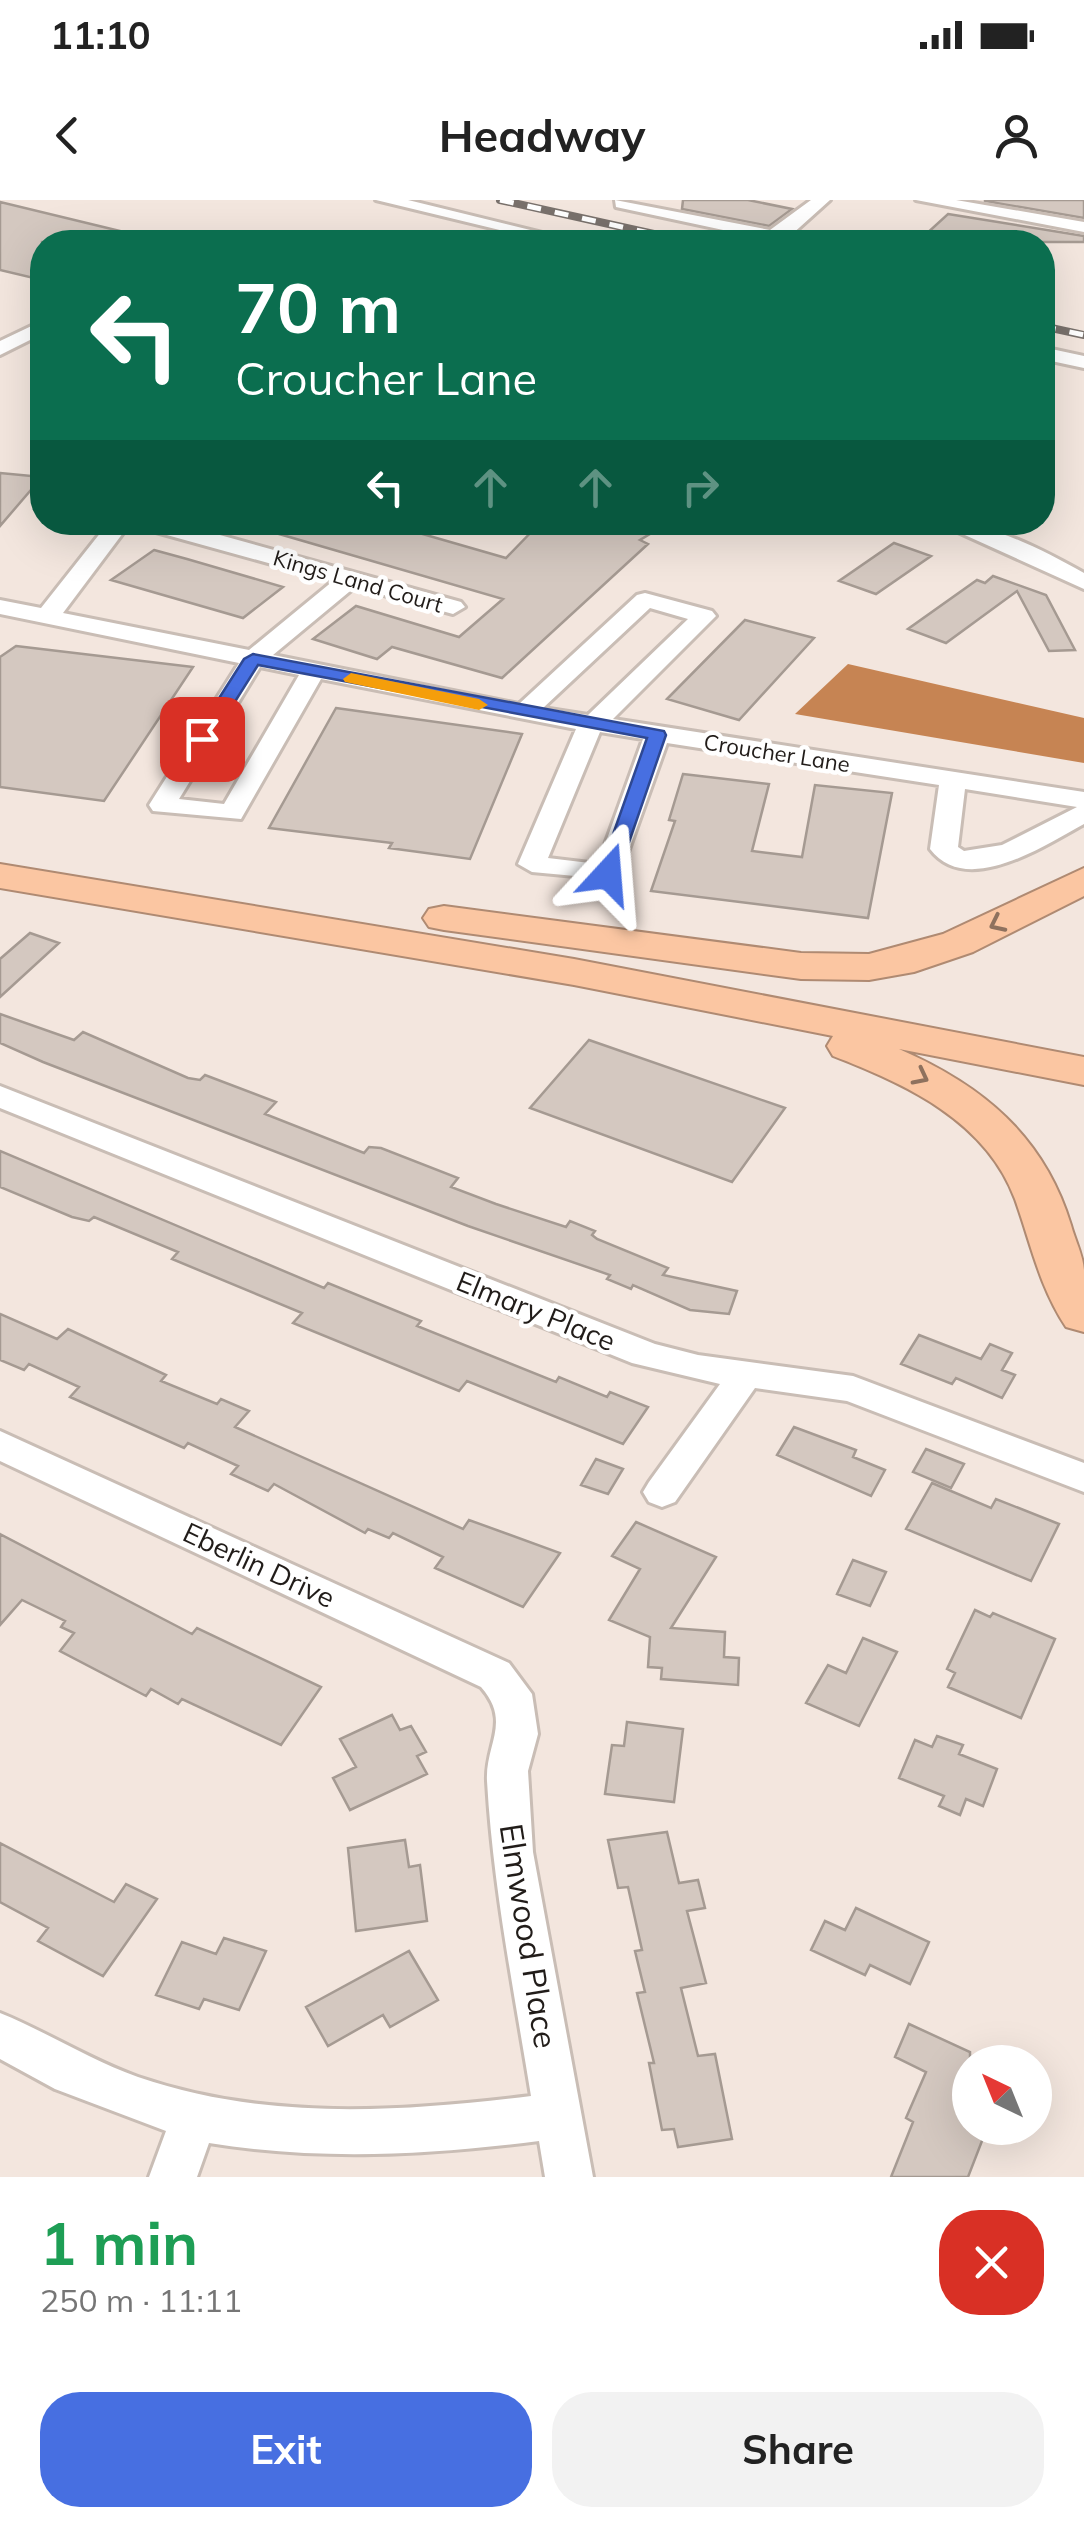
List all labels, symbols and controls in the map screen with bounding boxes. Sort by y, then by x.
text: 11:10 [50,11,151,59]
text: Headway [439,107,645,163]
icon: back [40,108,95,163]
icon: person [989,108,1044,163]
text: 70 m [235,263,401,351]
icon: left [70,270,200,400]
text: Croucher Lane [235,350,537,406]
icon: left [358,460,413,515]
icon: ahead [463,460,518,515]
icon: ahead [568,460,623,515]
icon: right [673,460,728,515]
street label: Kings Land Court [270,543,446,619]
pin [160,697,245,782]
icon: arrive [175,712,230,767]
street label: Croucher Lane [702,728,852,778]
position arrow [556,822,660,926]
one-way arrow [989,912,1007,931]
one-way arrow [911,1065,929,1084]
street label: Elmary Place [452,1263,621,1358]
street label: Eberlin Drive [178,1514,341,1615]
street label: Elmwood Place [492,1821,566,2051]
north arrow [952,2045,1052,2145]
map controls [952,2045,1052,2145]
text: 1 min [40,2205,198,2280]
button: close [939,2210,1044,2315]
text: 250 m · 11:11 [40,2280,242,2320]
button: Exit [40,2392,532,2507]
button: Share [552,2392,1044,2507]

